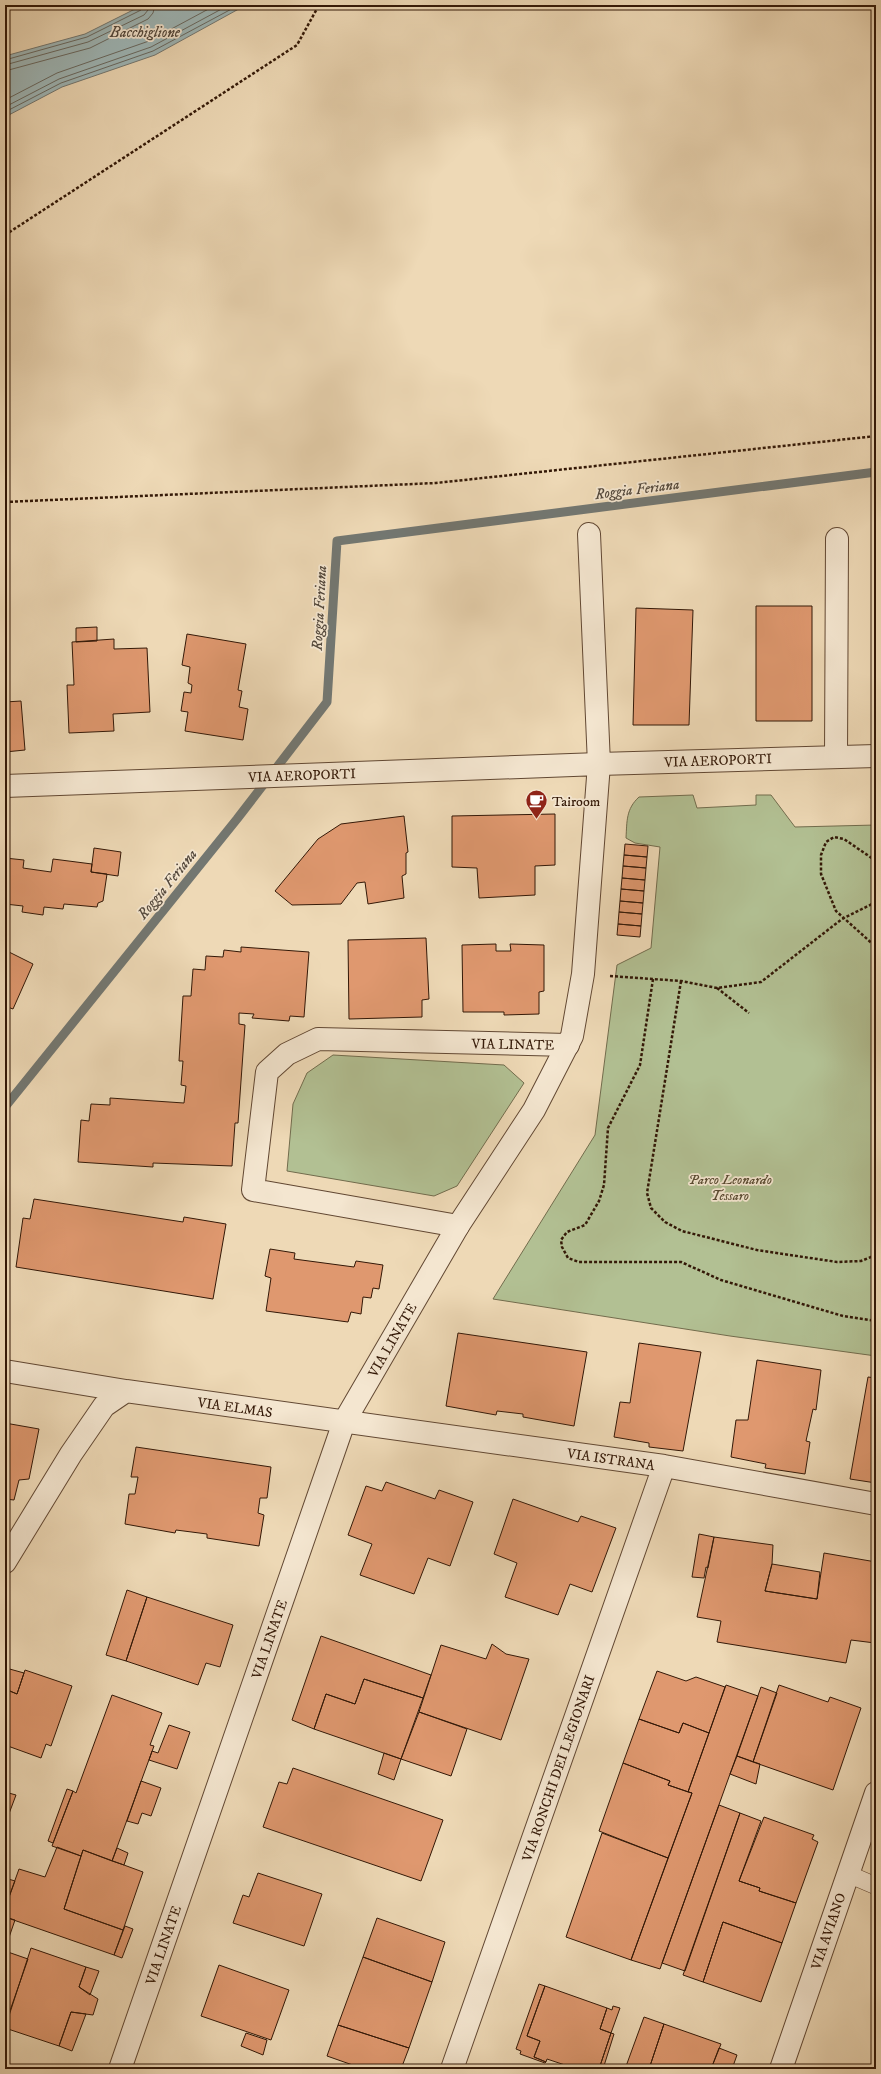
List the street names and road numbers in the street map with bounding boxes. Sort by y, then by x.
street label: VIA AEROPORTI [663,750,773,772]
street label: VIA AEROPORTI [247,765,357,787]
street label: VIA LINATE [470,1035,555,1055]
street label: VIA LINATE [364,1300,421,1382]
street label: VIA ELMAS [195,1394,274,1422]
street label: VIA ISTRANA [565,1445,657,1475]
street label: VIA LINATE [248,1597,292,1682]
street label: VIA RONCHI DEI LEGIONARI [518,1673,599,1865]
street label: VIA AVIANO [807,1891,850,1973]
street label: VIA LINATE [142,1903,186,1988]

